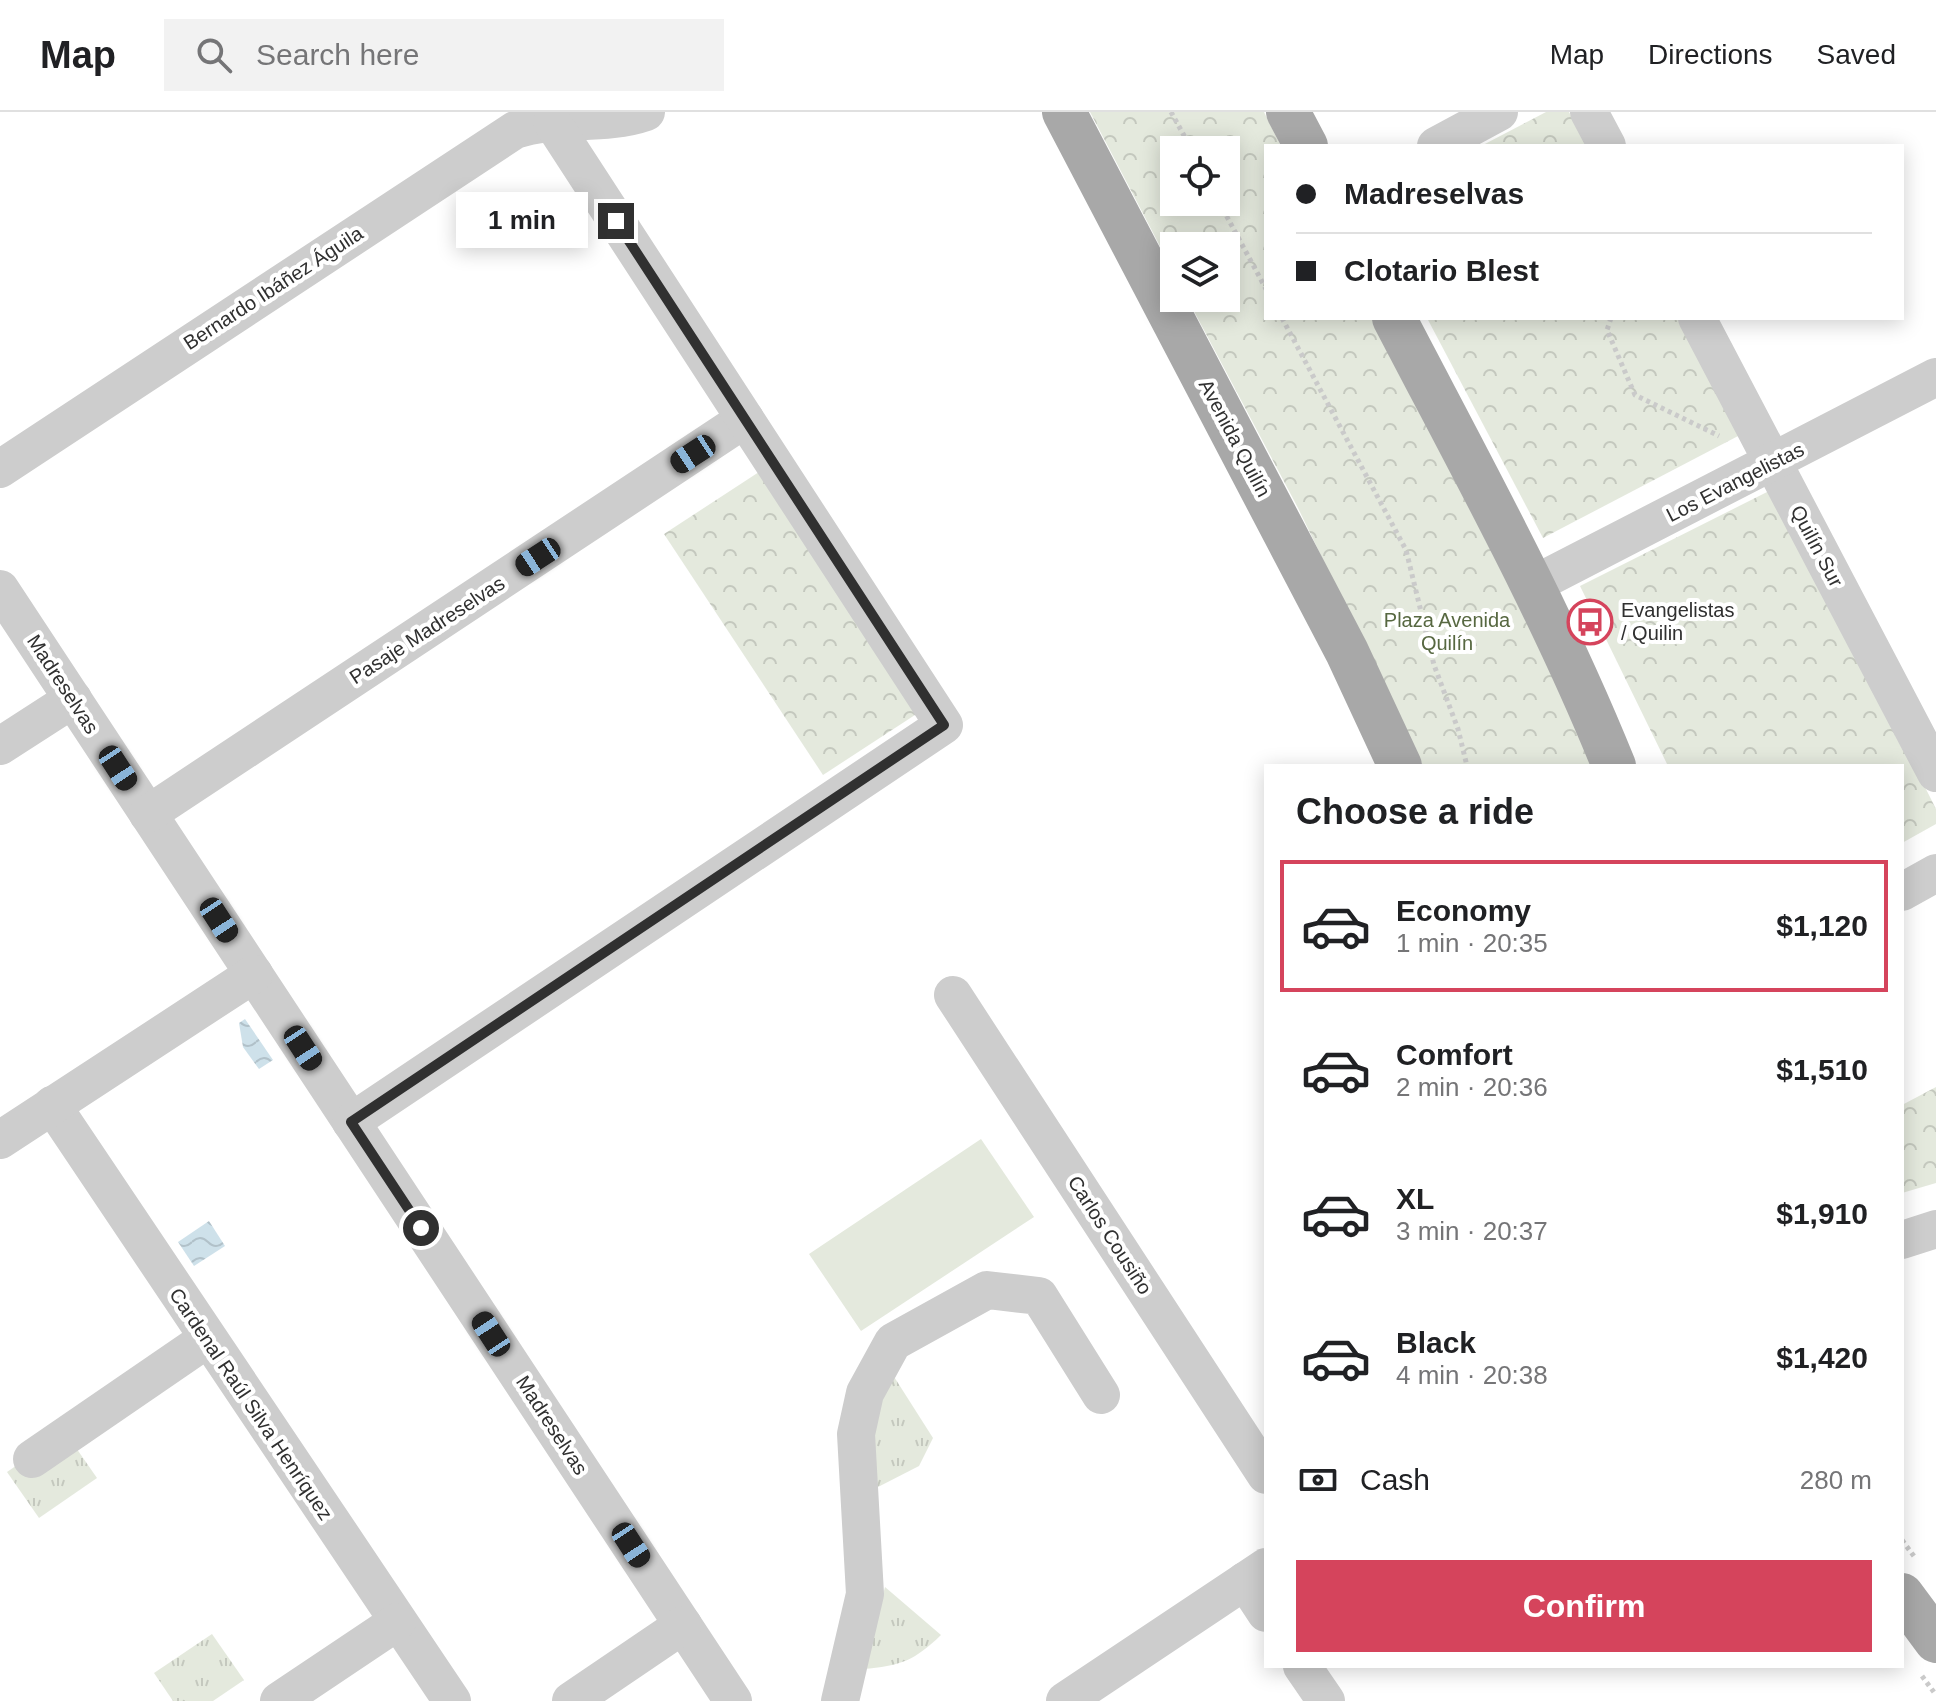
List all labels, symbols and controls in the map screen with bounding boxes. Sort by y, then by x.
search box [164,19,724,91]
icon: search [192,33,236,77]
text: Map [40,34,116,76]
text: Search here [256,38,419,71]
text: Map [1550,39,1604,70]
text: Directions [1648,39,1773,70]
text: Saved [1817,39,1896,70]
map controls [1160,136,1240,312]
button: locate [1160,136,1240,216]
text: Madreselvas [1344,177,1524,210]
callout: 1 min [456,193,588,249]
route end [598,203,634,239]
text: 1 min [488,205,556,235]
street label: Bernardo Ibáñez Águila [179,221,367,354]
button: layers [1160,232,1240,312]
text: Clotario Blest [1344,254,1539,287]
street label: Avenida Quilín [1195,376,1275,500]
car [666,431,720,477]
street label: Los Evangelistas [1663,438,1807,526]
street label: Quilín Sur [1786,502,1848,591]
car [511,534,565,580]
street label: Pasaje Madreselvas [345,572,509,688]
bus stop icon: Evangelistas / Quilin [1566,598,1614,646]
place label: Evangelistas / Quilin [1621,599,1734,644]
park label: Plaza Avenida Quilín [1384,609,1511,654]
street label: Madreselvas [23,630,103,738]
car [95,741,141,795]
text: Choose a ride [1296,791,1534,832]
icon: car [1300,890,1372,962]
car [196,893,242,947]
text: Economy [1396,894,1531,927]
text: $1,120 [1776,909,1868,942]
text: 1 min · 20:35 [1396,928,1548,958]
car [280,1021,326,1075]
icon: car [1300,1034,1372,1106]
text: Comfort [1396,1038,1513,1071]
text: $1,510 [1776,1053,1868,1086]
text: 2 min · 20:36 [1396,1072,1548,1102]
street label: Carlos Cousiño [1064,1172,1156,1298]
icon: car [1300,1178,1372,1250]
text: XL [1396,1182,1434,1215]
text: $1,910 [1776,1197,1868,1230]
route start [403,1210,439,1246]
text: 3 min · 20:37 [1396,1216,1548,1246]
street label: Cardenal Raúl Silva Henríquez [165,1284,337,1524]
car [468,1307,514,1361]
icon: car [1300,1322,1372,1394]
text: Black [1396,1326,1476,1359]
text: $1,420 [1776,1341,1868,1374]
text: 4 min · 20:38 [1396,1360,1548,1390]
street label: Madreselvas [512,1371,592,1479]
icon: cash [1296,1458,1340,1502]
text: Cash [1360,1463,1430,1496]
text: 280 m [1800,1465,1872,1495]
car [608,1518,654,1572]
button: Confirm [1296,1560,1872,1652]

